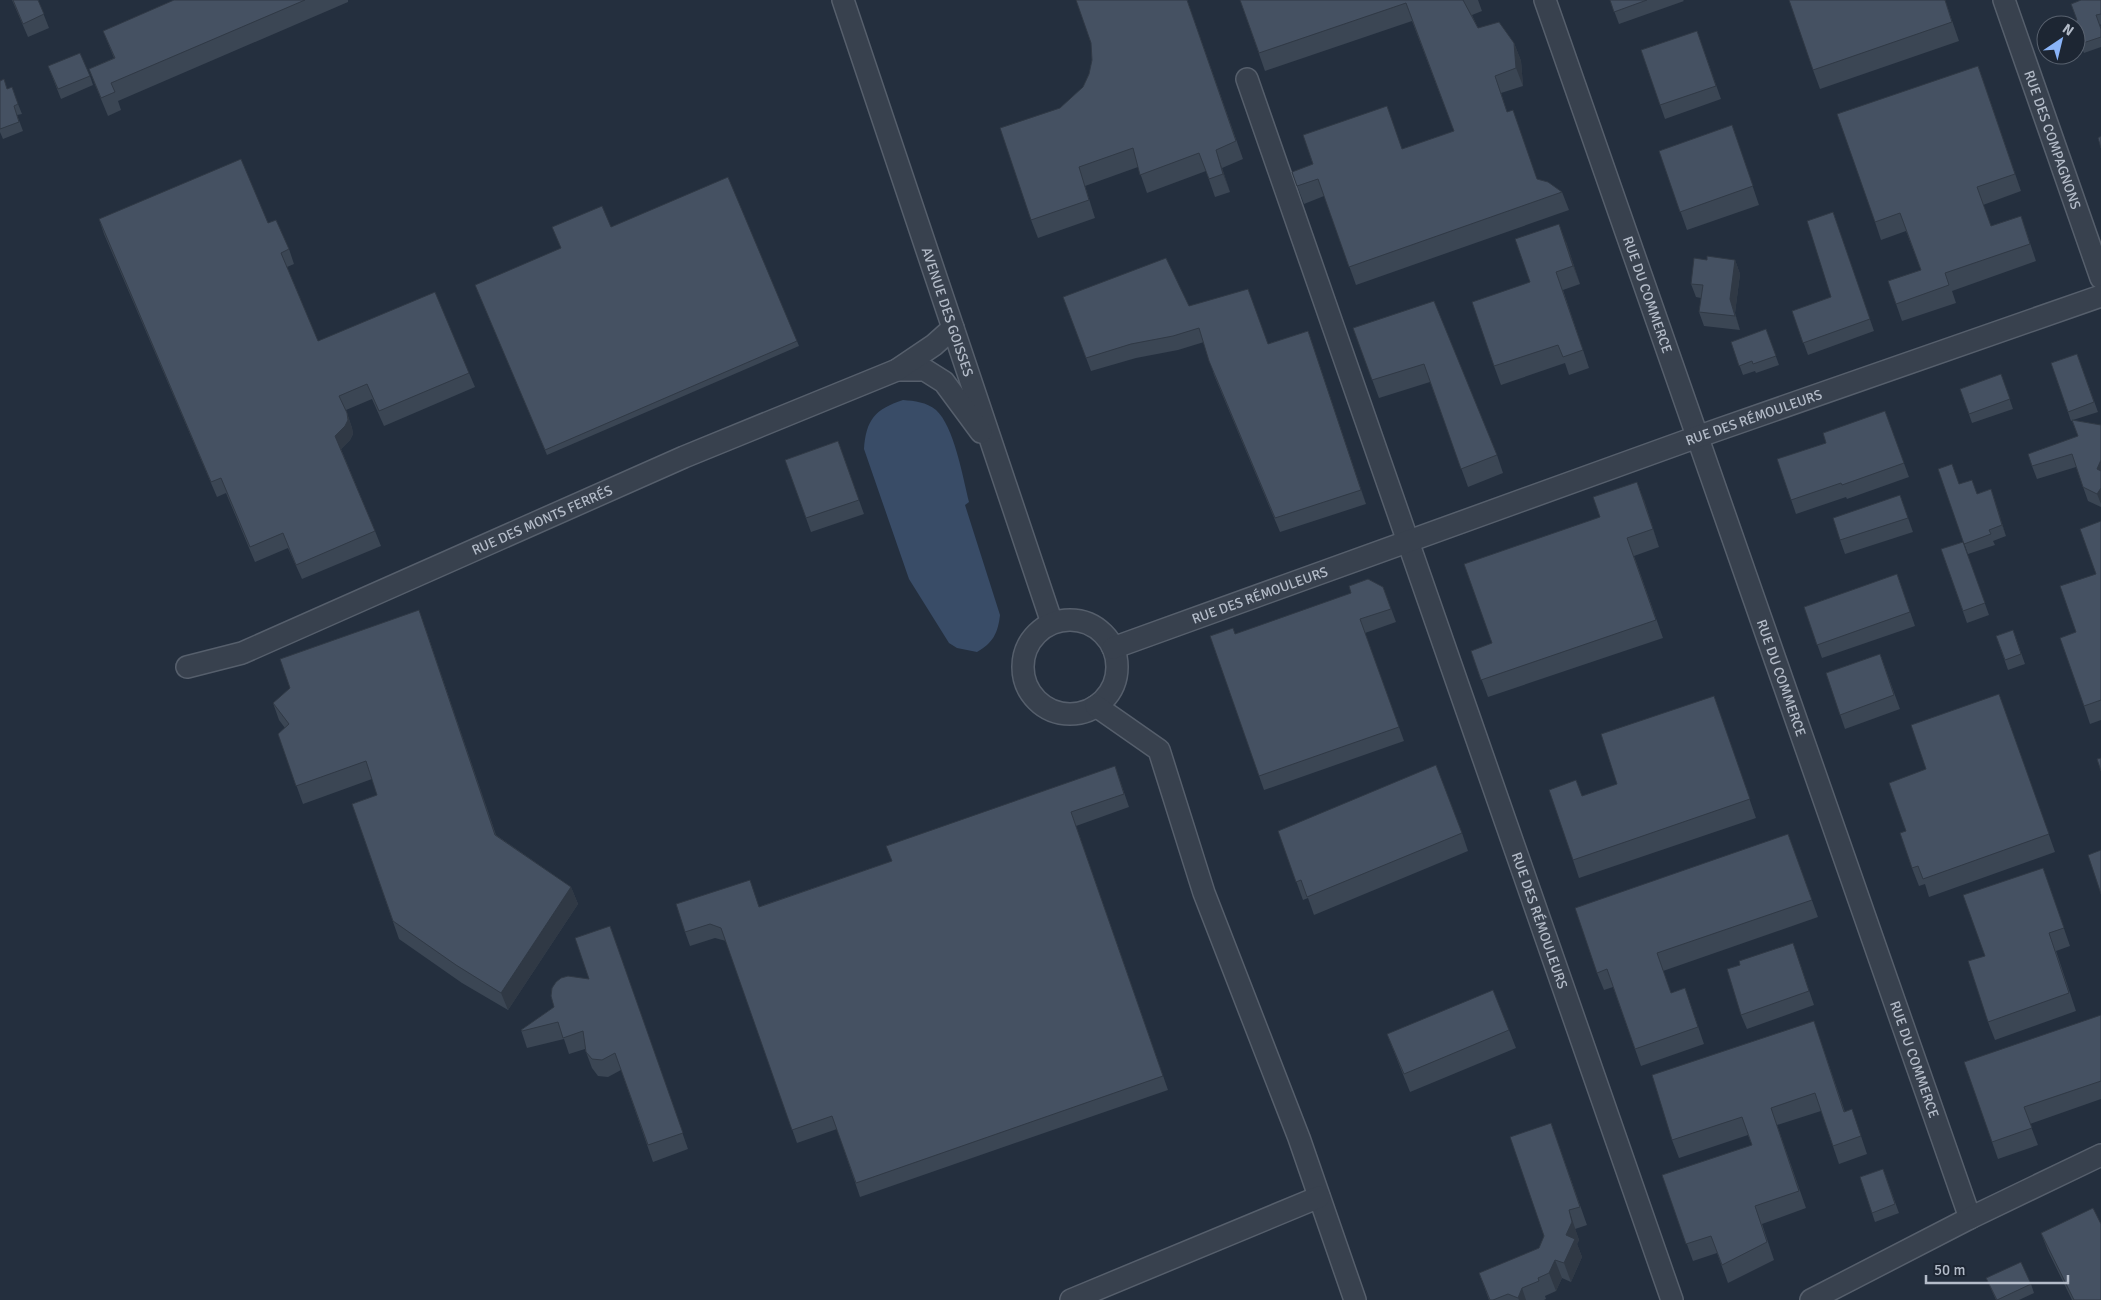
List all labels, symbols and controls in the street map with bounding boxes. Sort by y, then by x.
north arrow [2036,15,2086,65]
text: N [2059,20,2077,40]
street label: RUE DES COMPAGNONS [2021,68,2085,212]
street label: RUE DU COMMERCE [1620,234,1676,355]
street label: AVENUE DES GOISSES [918,245,977,379]
street label: RUE DES RÉMOULEURS [1683,385,1824,449]
street label: RUE DES MONTS FERRÉS [469,481,615,559]
street label: RUE DES RÉMOULEURS [1189,563,1330,627]
street label: RUE DU COMMERCE [1753,617,1810,739]
street label: RUE DES RÉMOULEURS [1508,850,1572,991]
street label: RUE DU COMMERCE [1886,999,1943,1120]
scale bar [1926,1252,2068,1284]
text: 50 m [1934,1261,1965,1279]

